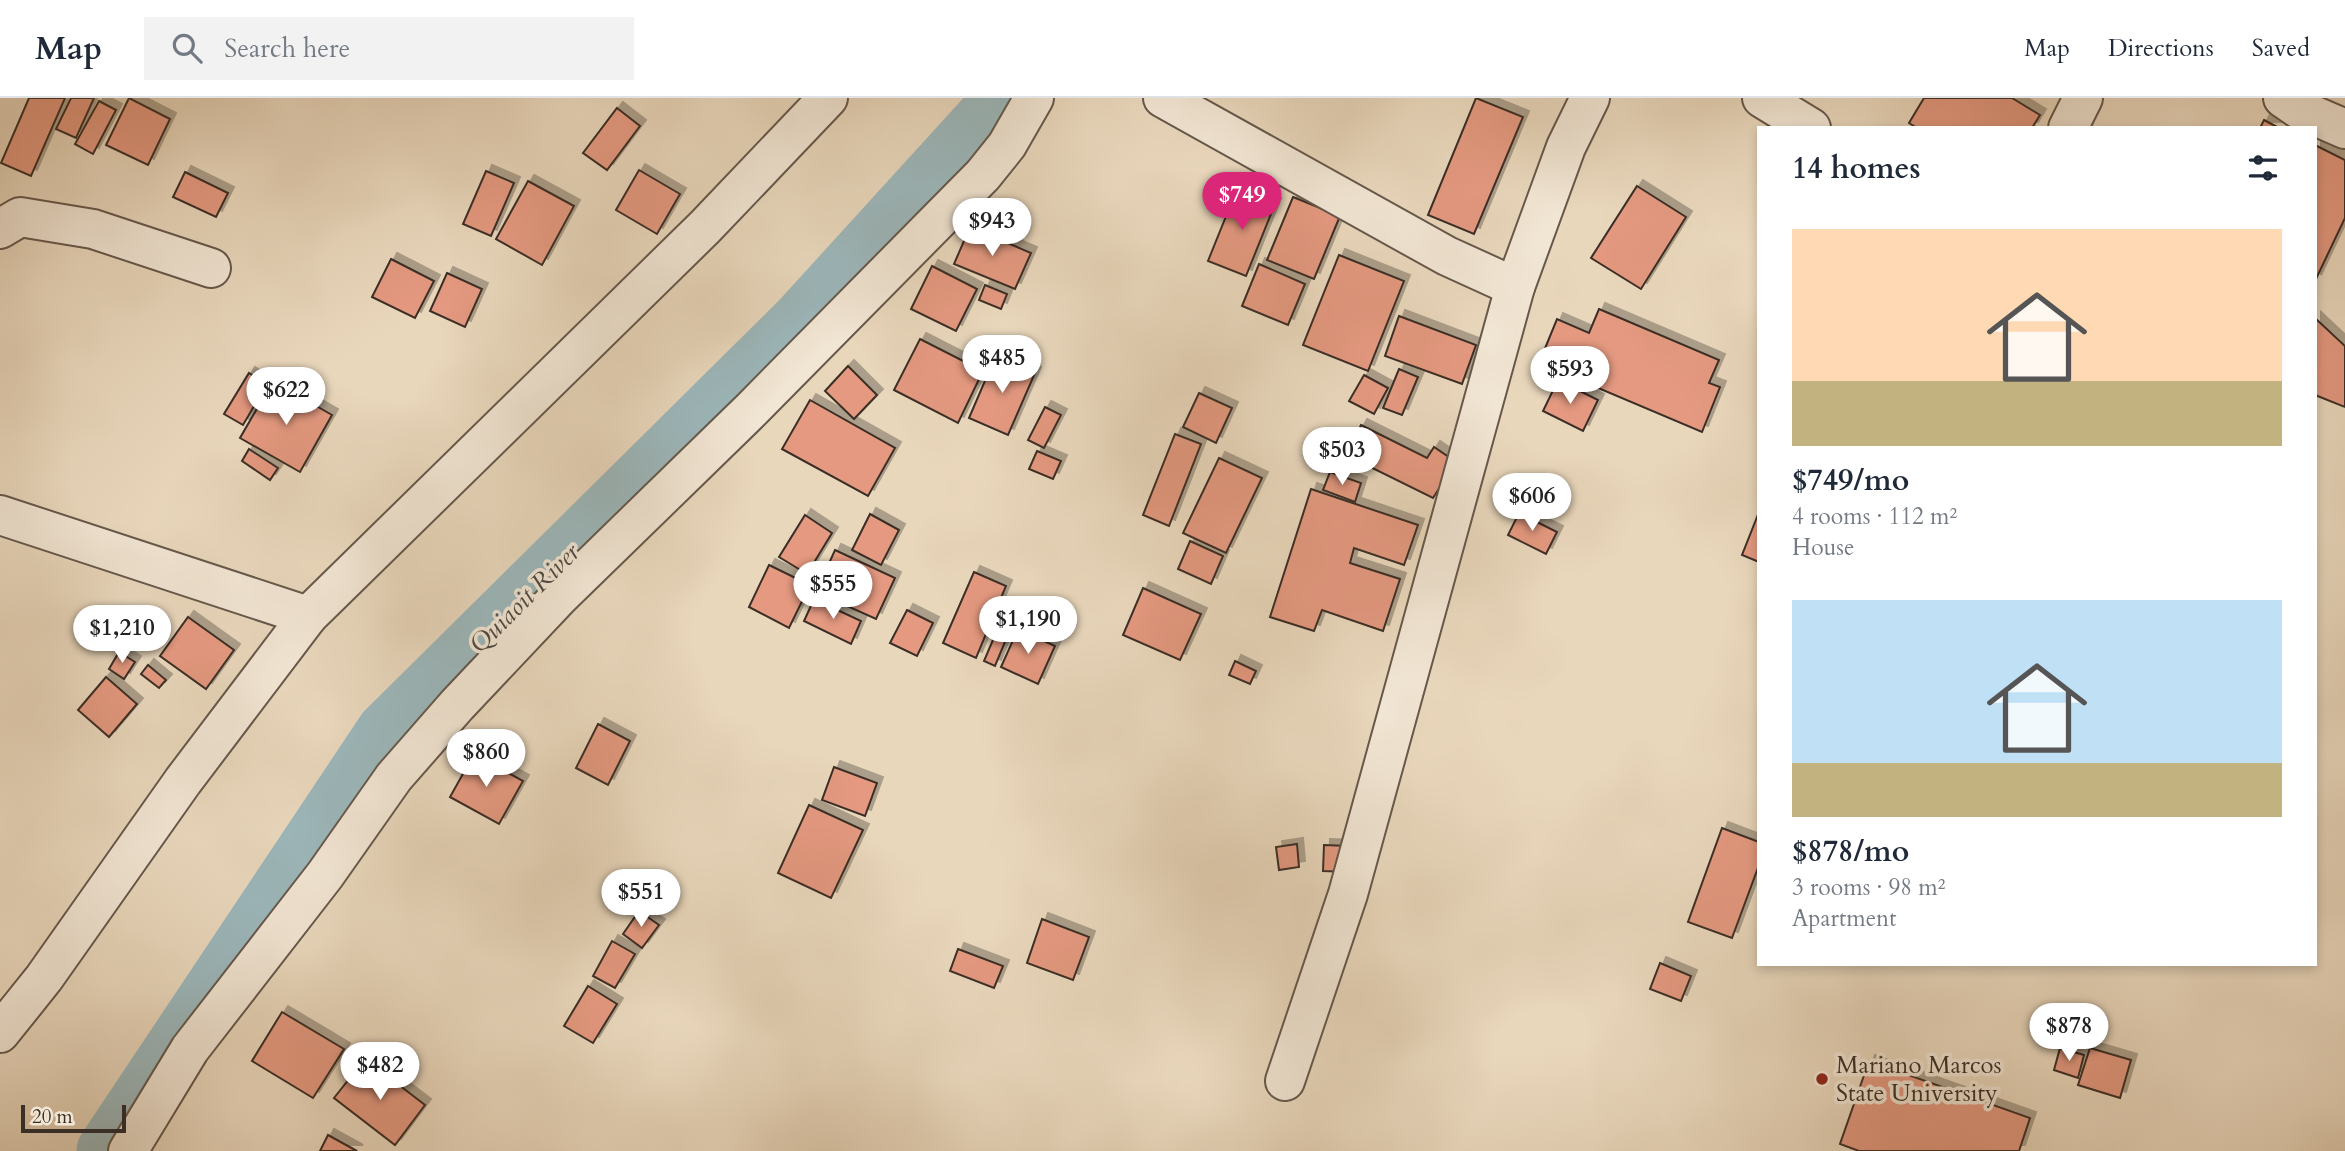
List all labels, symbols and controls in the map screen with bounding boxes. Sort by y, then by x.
search box [144,17,634,80]
text: Map [35,26,102,71]
icon: search [168,29,206,67]
text: Search here [224,31,350,66]
text: Map [2024,32,2070,65]
text: Directions [2108,32,2214,65]
text: Saved [2252,32,2310,65]
text: 14 homes [1792,148,1921,189]
icon: filters [2244,149,2282,187]
pin: $749 [1201,172,1283,232]
text: $749 [1218,179,1266,210]
pin: $943 [951,198,1033,258]
text: $943 [968,205,1016,236]
icon: home [1974,274,2100,400]
pin: $485 [961,336,1043,395]
text: $485 [978,342,1026,373]
pin: $593 [1529,346,1611,406]
text: $593 [1546,353,1594,384]
pin: $622 [245,368,327,427]
text: $622 [262,374,310,405]
pin: $503 [1301,428,1383,487]
text: $503 [1318,434,1366,465]
text: $749/mo [1792,460,1909,501]
pin: $606 [1491,474,1573,533]
text: $606 [1508,480,1556,511]
text: 4 rooms · 112 m² [1792,501,1957,532]
text: House [1792,532,1854,563]
water label: Quiaoit River [461,534,588,661]
pin: $555 [792,561,874,621]
text: $555 [809,568,857,599]
pin: $1,190 [971,596,1085,656]
text: $1,190 [995,603,1061,634]
pin: $1,210 [65,606,179,665]
text: $1,210 [89,612,155,643]
icon: home [1974,645,2100,771]
pin: $860 [445,730,527,789]
text: $860 [462,736,510,767]
text: $878/mo [1792,831,1909,872]
pin: $551 [600,870,682,929]
text: 3 rooms · 98 m² [1792,872,1945,903]
text: $551 [617,876,665,907]
text: Apartment [1792,903,1896,934]
pin: $878 [2028,1004,2110,1063]
text: $878 [2045,1010,2093,1041]
pin: $482 [339,1042,421,1102]
text: $482 [356,1049,404,1080]
place label: Mariano Marcos State University [1836,1049,2002,1110]
marker: Mariano Marcos State University [1814,1071,1830,1087]
scale bar [21,1102,126,1134]
text: 20 m [32,1104,73,1130]

